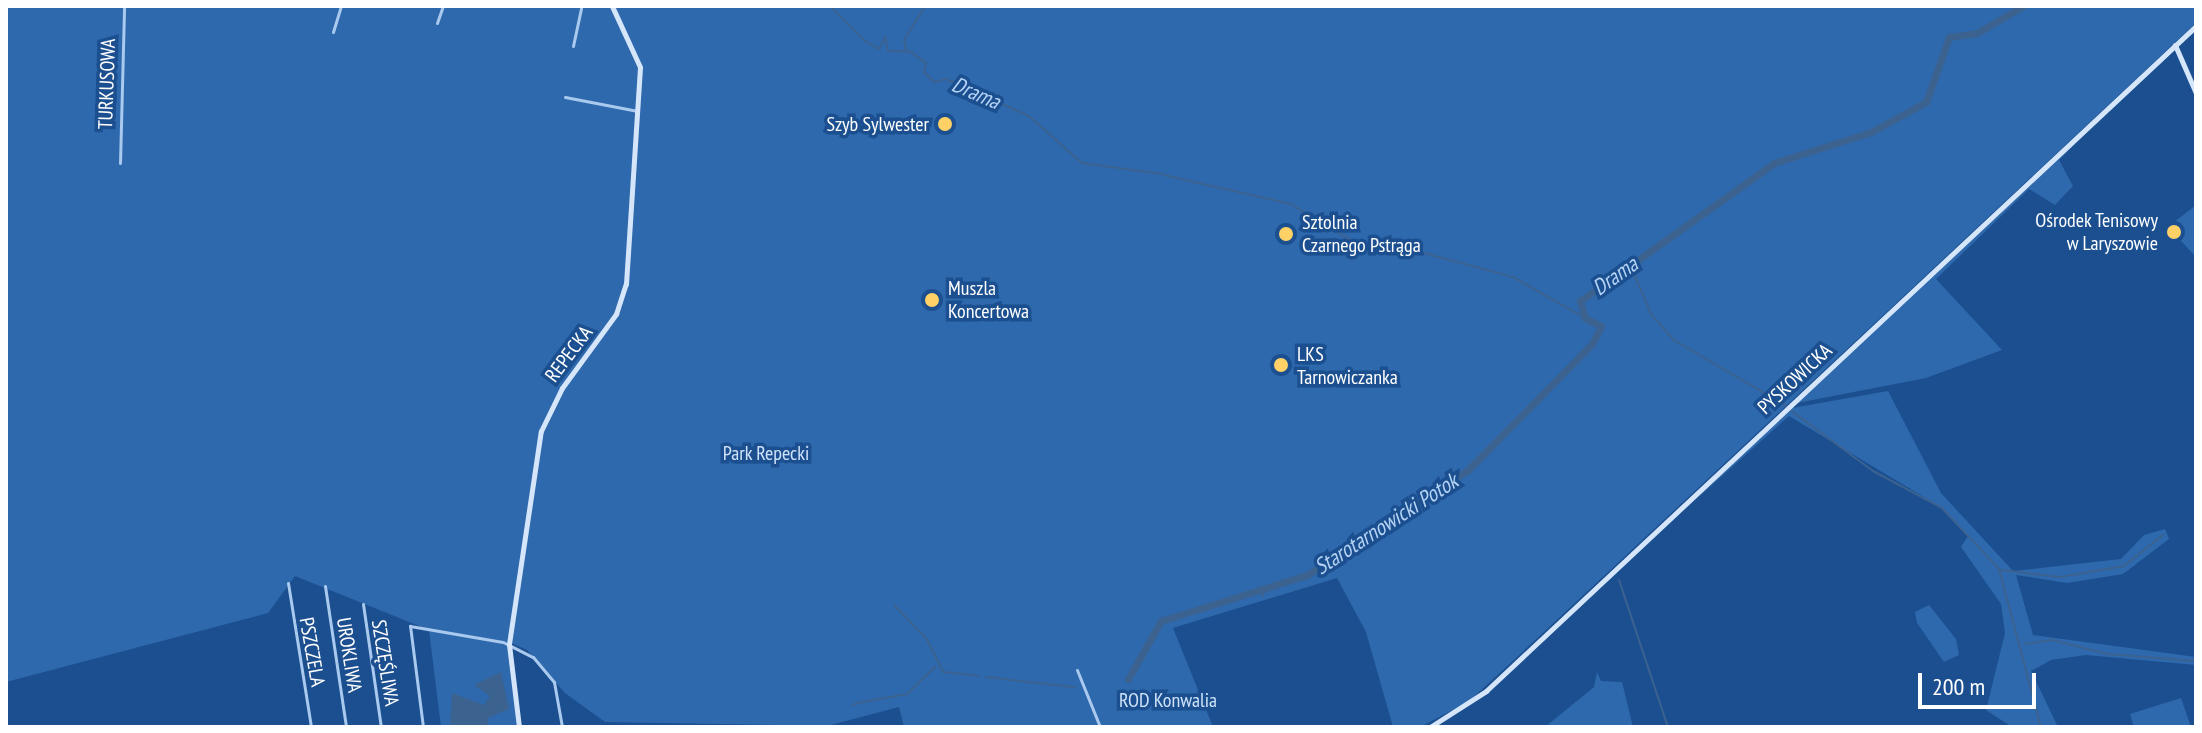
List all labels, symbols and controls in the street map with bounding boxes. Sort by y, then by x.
street label: TURKUSOWA [93,38,121,130]
water label: Drama [948,71,1004,115]
place label: Szyb Sylwester [826,112,929,136]
marker: Szyb Sylwester [936,115,954,133]
place label: Ośrodek Tenisowy w Laryszowie [2034,208,2158,255]
place label: Sztolnia Czarnego Pstrąga [1302,210,1421,257]
marker: Ośrodek Tenisowy w Laryszowie [2165,223,2183,241]
marker: Sztolnia Czarnego Pstrąga [1277,225,1295,243]
water label: Drama [1587,251,1643,301]
place label: Muszla Koncertowa [948,276,1029,323]
marker: Muszla Koncertowa [923,291,941,309]
street label: REPECKA [540,321,598,387]
street label: PYSKOWICKA [1753,339,1837,419]
place label: LKS Tarnowiczanka [1297,342,1398,389]
marker: LKS Tarnowiczanka [1272,356,1290,374]
park label: Park Repecki [722,441,810,465]
water label: Starotarnowicki Potok [1309,468,1463,580]
street label: PSZCZELA [294,615,330,689]
street label: UROKLIWA [331,616,367,694]
street label: SZCZĘŚLIWA [366,618,404,708]
scale bar [1922,657,2040,707]
text: 200 m [1932,671,1985,702]
park label: ROD Konwalia [1119,688,1217,712]

